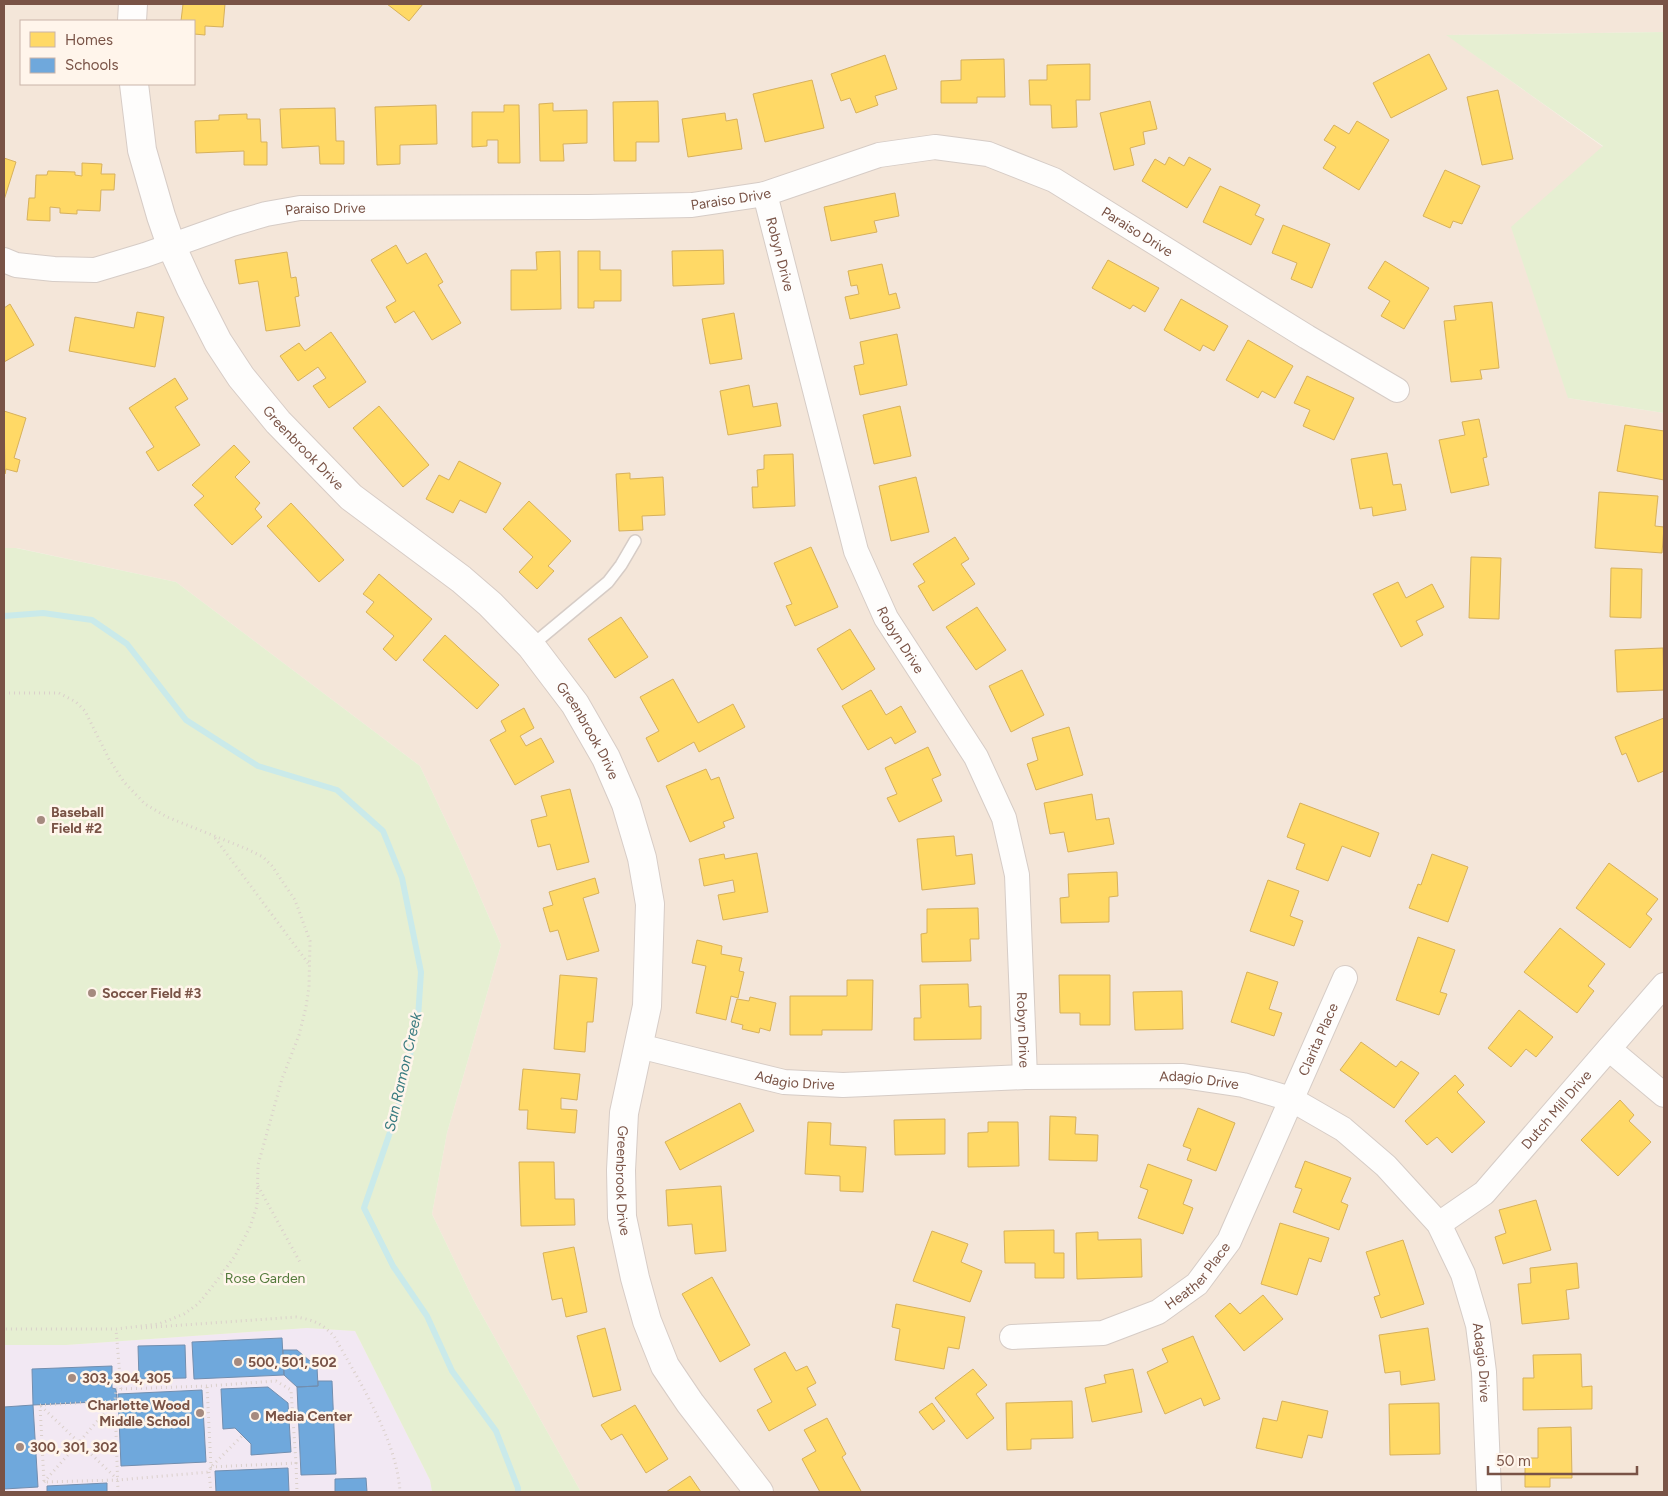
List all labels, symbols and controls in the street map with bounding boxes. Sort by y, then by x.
legend [20,20,195,85]
text: Homes [65,31,113,49]
text: Schools [65,56,118,74]
street label: Paraiso Drive [690,184,774,214]
street label: Paraiso Drive [284,200,366,219]
street label: Paraiso Drive [1098,204,1176,261]
street label: Robyn Drive [762,215,798,293]
street label: Greenbrook Drive [259,402,348,494]
street label: Robyn Drive [873,604,928,677]
street label: Greenbrook Drive [552,679,622,783]
place label: Baseball Field #2 [51,804,104,837]
marker: Baseball Field #2 [35,814,47,826]
place label: Soccer Field #3 [102,985,201,1002]
marker: Soccer Field #3 [86,987,98,999]
street label: Robyn Drive [1013,992,1033,1069]
street label: Clarita Place [1295,1000,1342,1079]
water label: San Ramon Creek [381,1010,426,1133]
street label: Adagio Drive [753,1067,835,1094]
street label: Dutch Mill Drive [1518,1067,1596,1153]
street label: Adagio Drive [1159,1068,1240,1093]
street label: Greenbrook Drive [612,1125,634,1238]
street label: Heather Place [1162,1239,1234,1313]
park label: Rose Garden [225,1270,306,1287]
street label: Adagio Drive [1469,1322,1493,1403]
place label: 500, 501, 502 [248,1354,337,1371]
marker: 500, 501, 502 [232,1356,244,1368]
place label: 303, 304, 305 [82,1370,171,1387]
marker: 303, 304, 305 [66,1372,78,1384]
place label: Charlotte Wood Middle School [88,1397,190,1430]
marker: Charlotte Wood Middle School [194,1407,206,1419]
place label: Media Center [265,1408,353,1425]
marker: Media Center [249,1410,261,1422]
place label: 300, 301, 302 [30,1439,118,1456]
marker: 300, 301, 302 [14,1441,26,1453]
scale bar [1488,1444,1637,1476]
text: 50 m [1496,1452,1531,1470]

